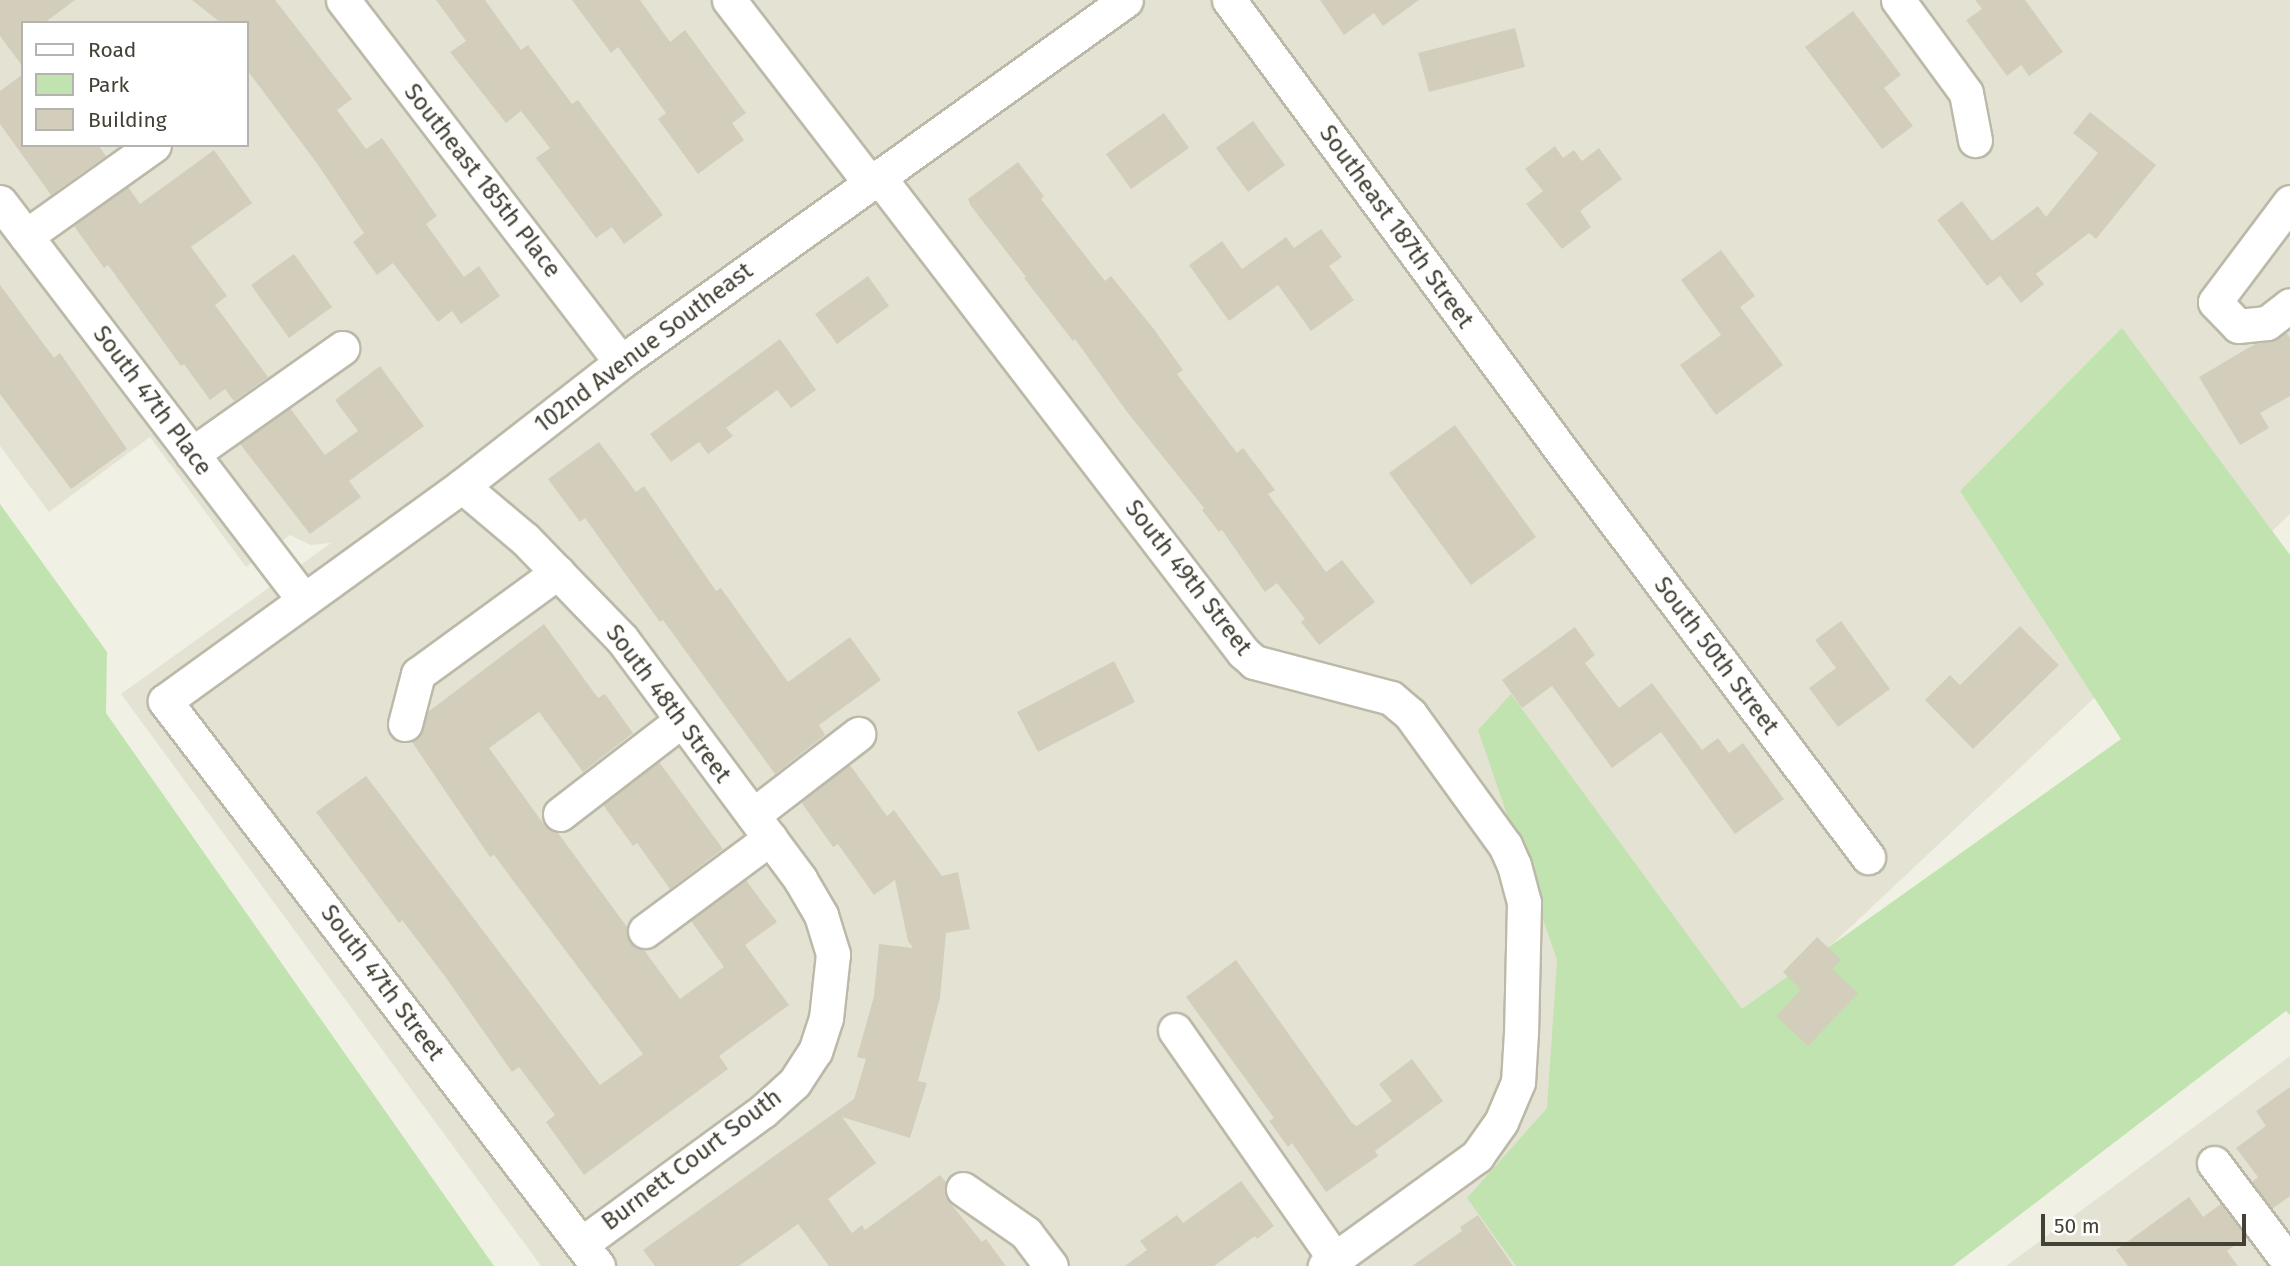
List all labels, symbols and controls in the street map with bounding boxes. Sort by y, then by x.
legend [21,21,248,147]
text: Road [88,37,136,63]
text: Park [88,72,129,98]
street label: Southeast 185th Place [397,78,567,284]
text: Building [88,107,167,133]
street label: Southeast 187th Street [1313,120,1479,334]
street label: 102nd Avenue Southeast [529,257,759,439]
street label: South 47th Place [86,321,218,481]
street label: South 49th Street [1118,495,1258,661]
street label: South 50th Street [1647,572,1785,740]
street label: South 48th Street [599,619,737,789]
street label: South 47th Street [314,900,450,1066]
street label: Burnett Court South [596,1083,788,1237]
scale bar [2045,1200,2250,1244]
text: 50 m [2054,1213,2100,1239]

